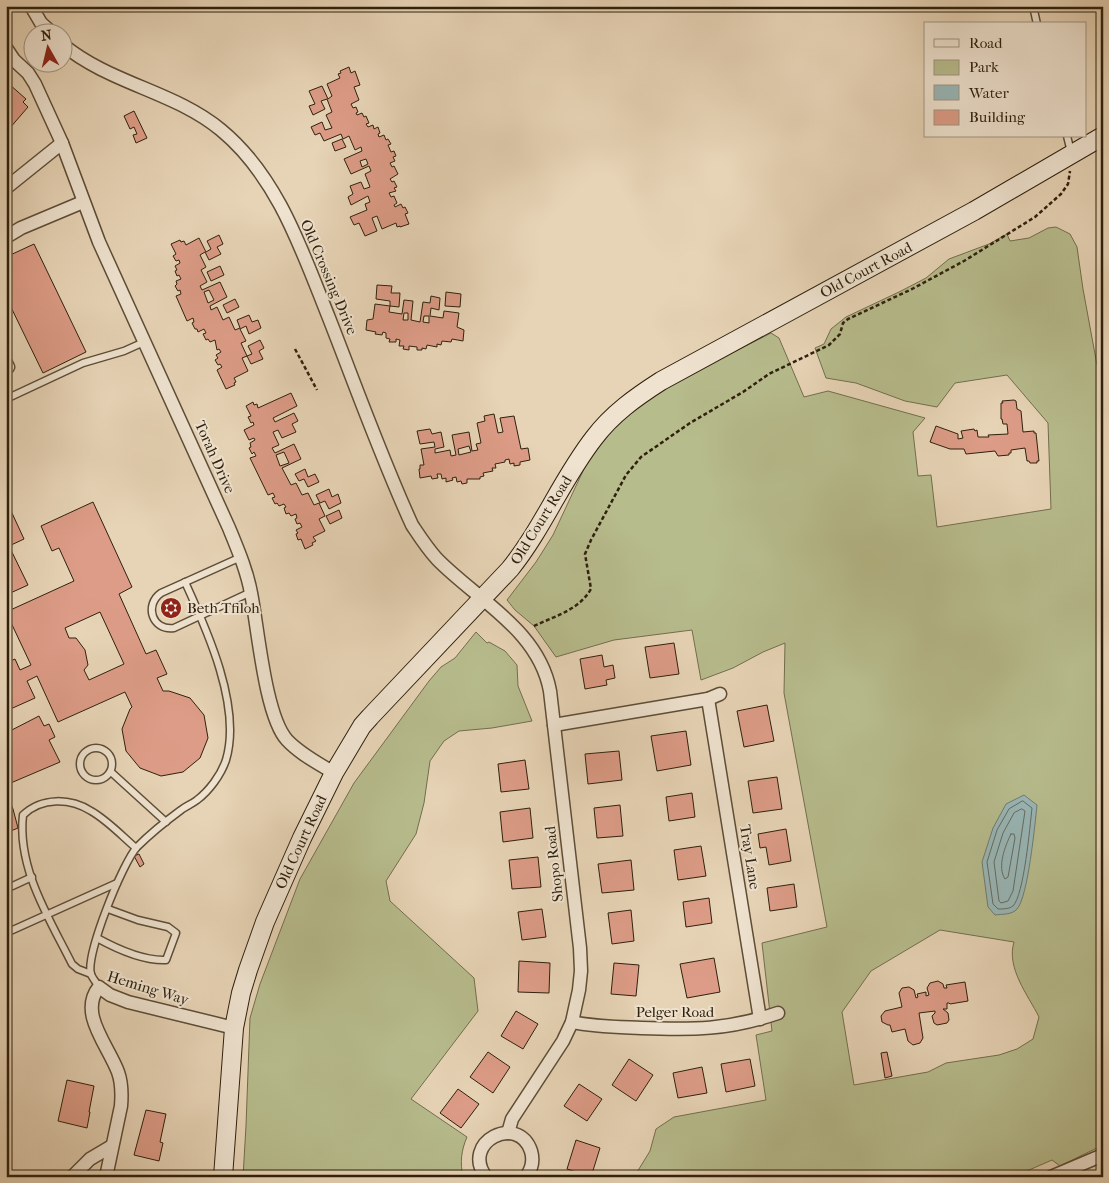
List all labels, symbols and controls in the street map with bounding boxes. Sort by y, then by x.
north arrow [22,22,72,72]
legend [924,22,1086,138]
text: N [40,26,53,45]
text: Road [969,34,1003,52]
text: Park [969,58,999,76]
text: Water [968,84,1009,102]
text: Building [969,108,1026,126]
street label: Old Crossing Drive [297,217,362,338]
street label: Old Court Road [817,238,916,302]
street label: Torah Drive [191,418,239,497]
street label: Old Court Road [506,471,576,568]
synagogue icon: Beth Tfiloh [159,596,183,620]
place label: Beth Tfiloh [187,599,260,617]
street label: Old Court Road [271,791,331,892]
street label: Tray Lane [736,823,764,891]
street label: Shopo Road [541,824,567,903]
street label: Heming Way [105,967,192,1009]
street label: Pelger Road [636,1003,715,1021]

